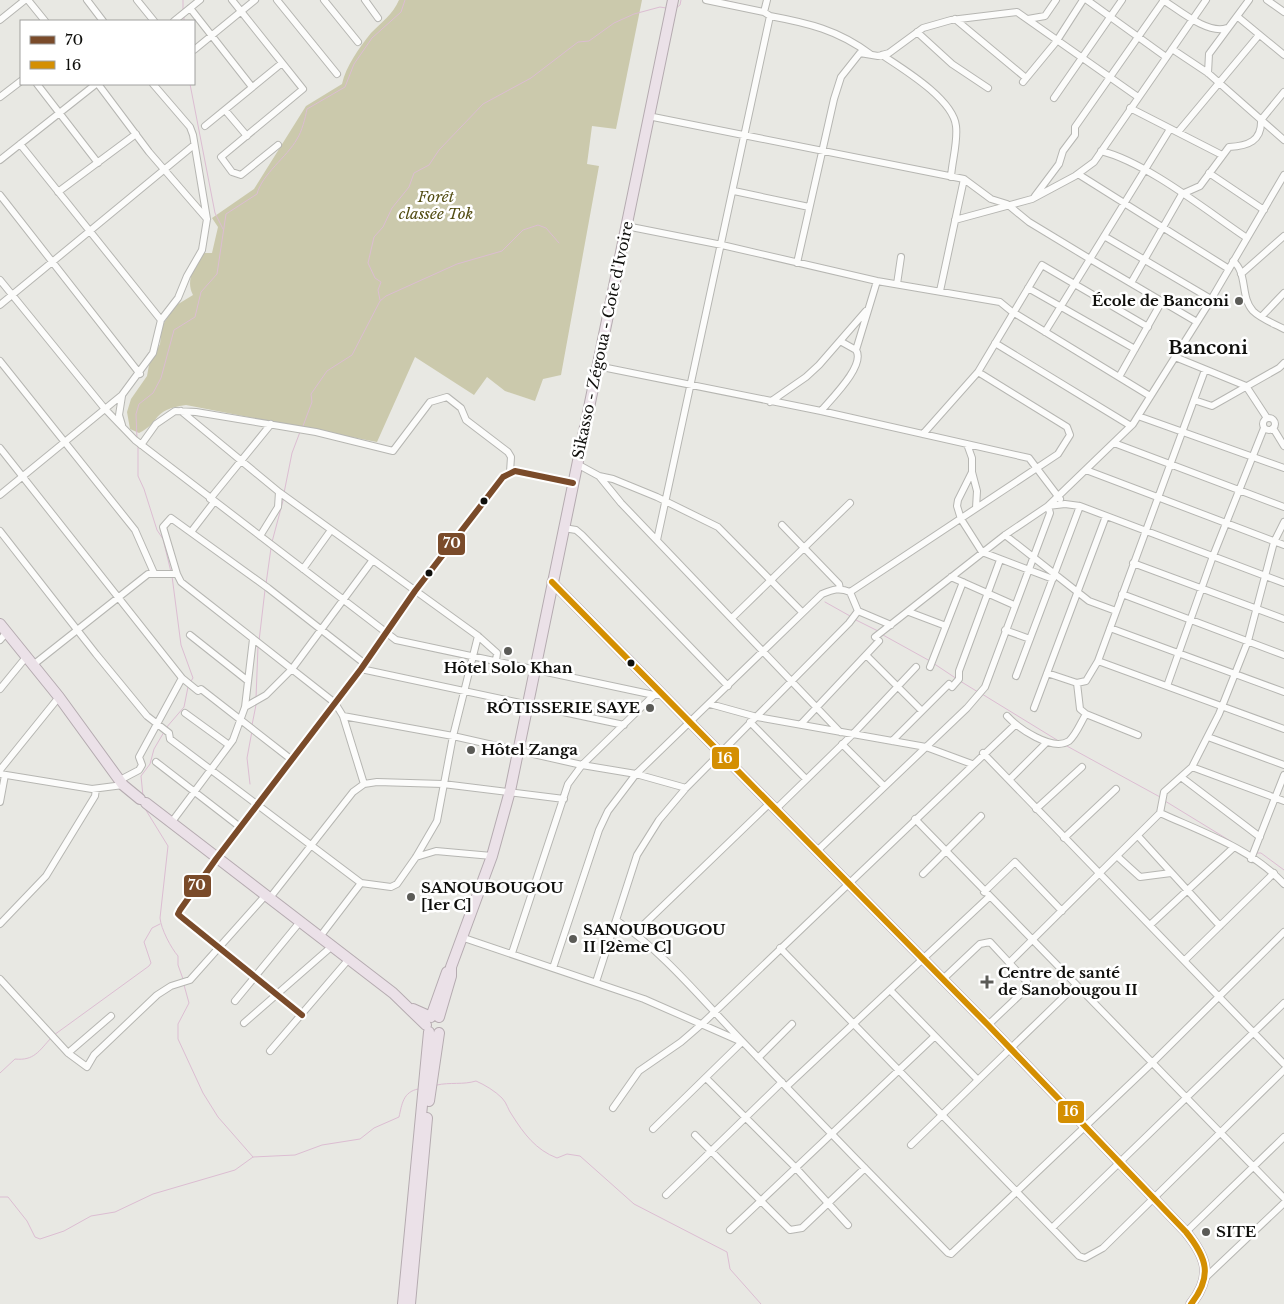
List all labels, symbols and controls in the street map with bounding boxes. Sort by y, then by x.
legend [20,20,195,85]
text: 70 [65,30,83,49]
text: 16 [65,55,81,74]
park label: Forêt classée Tok [399,187,473,223]
street label: Sikasso - Zégoua - Cote d'Ivoire [568,219,637,461]
place label: École de Banconi [1092,291,1230,310]
marker: École de Banconi [1233,295,1245,307]
district label: Banconi [1168,337,1248,359]
unlabelled marker [479,496,489,506]
line badge: 70 [437,532,466,556]
text: 70 [443,534,461,552]
unlabelled marker [424,568,434,578]
marker: Hôtel Solo Khan [502,645,514,657]
place label: Hôtel Solo Khan [443,658,573,677]
unlabelled marker [626,658,636,668]
place label: RÔTISSERIE SAYE [486,698,640,717]
marker: RÔTISSERIE SAYE [644,702,656,714]
place label: Hôtel Zanga [481,740,578,759]
marker: Hôtel Zanga [465,744,477,756]
line badge: 16 [711,746,740,770]
text: 16 [717,749,733,767]
line badge: 70 [183,874,212,898]
text: 70 [188,876,206,894]
place label: SANOUBOUGOU [1er C] [421,878,564,914]
marker: SANOUBOUGOU [1er C] [405,891,417,903]
place label: SANOUBOUGOU II [2ème C] [583,920,726,956]
marker: SANOUBOUGOU II [2ème C] [567,933,579,945]
place label: Centre de santé de Sanobougou II [998,963,1138,999]
marker: Centre de santé de Sanobougou II [980,975,994,989]
line badge: 16 [1057,1100,1085,1124]
text: 16 [1063,1102,1079,1120]
place label: SITE [1216,1222,1256,1241]
marker: SITE [1200,1226,1212,1238]

